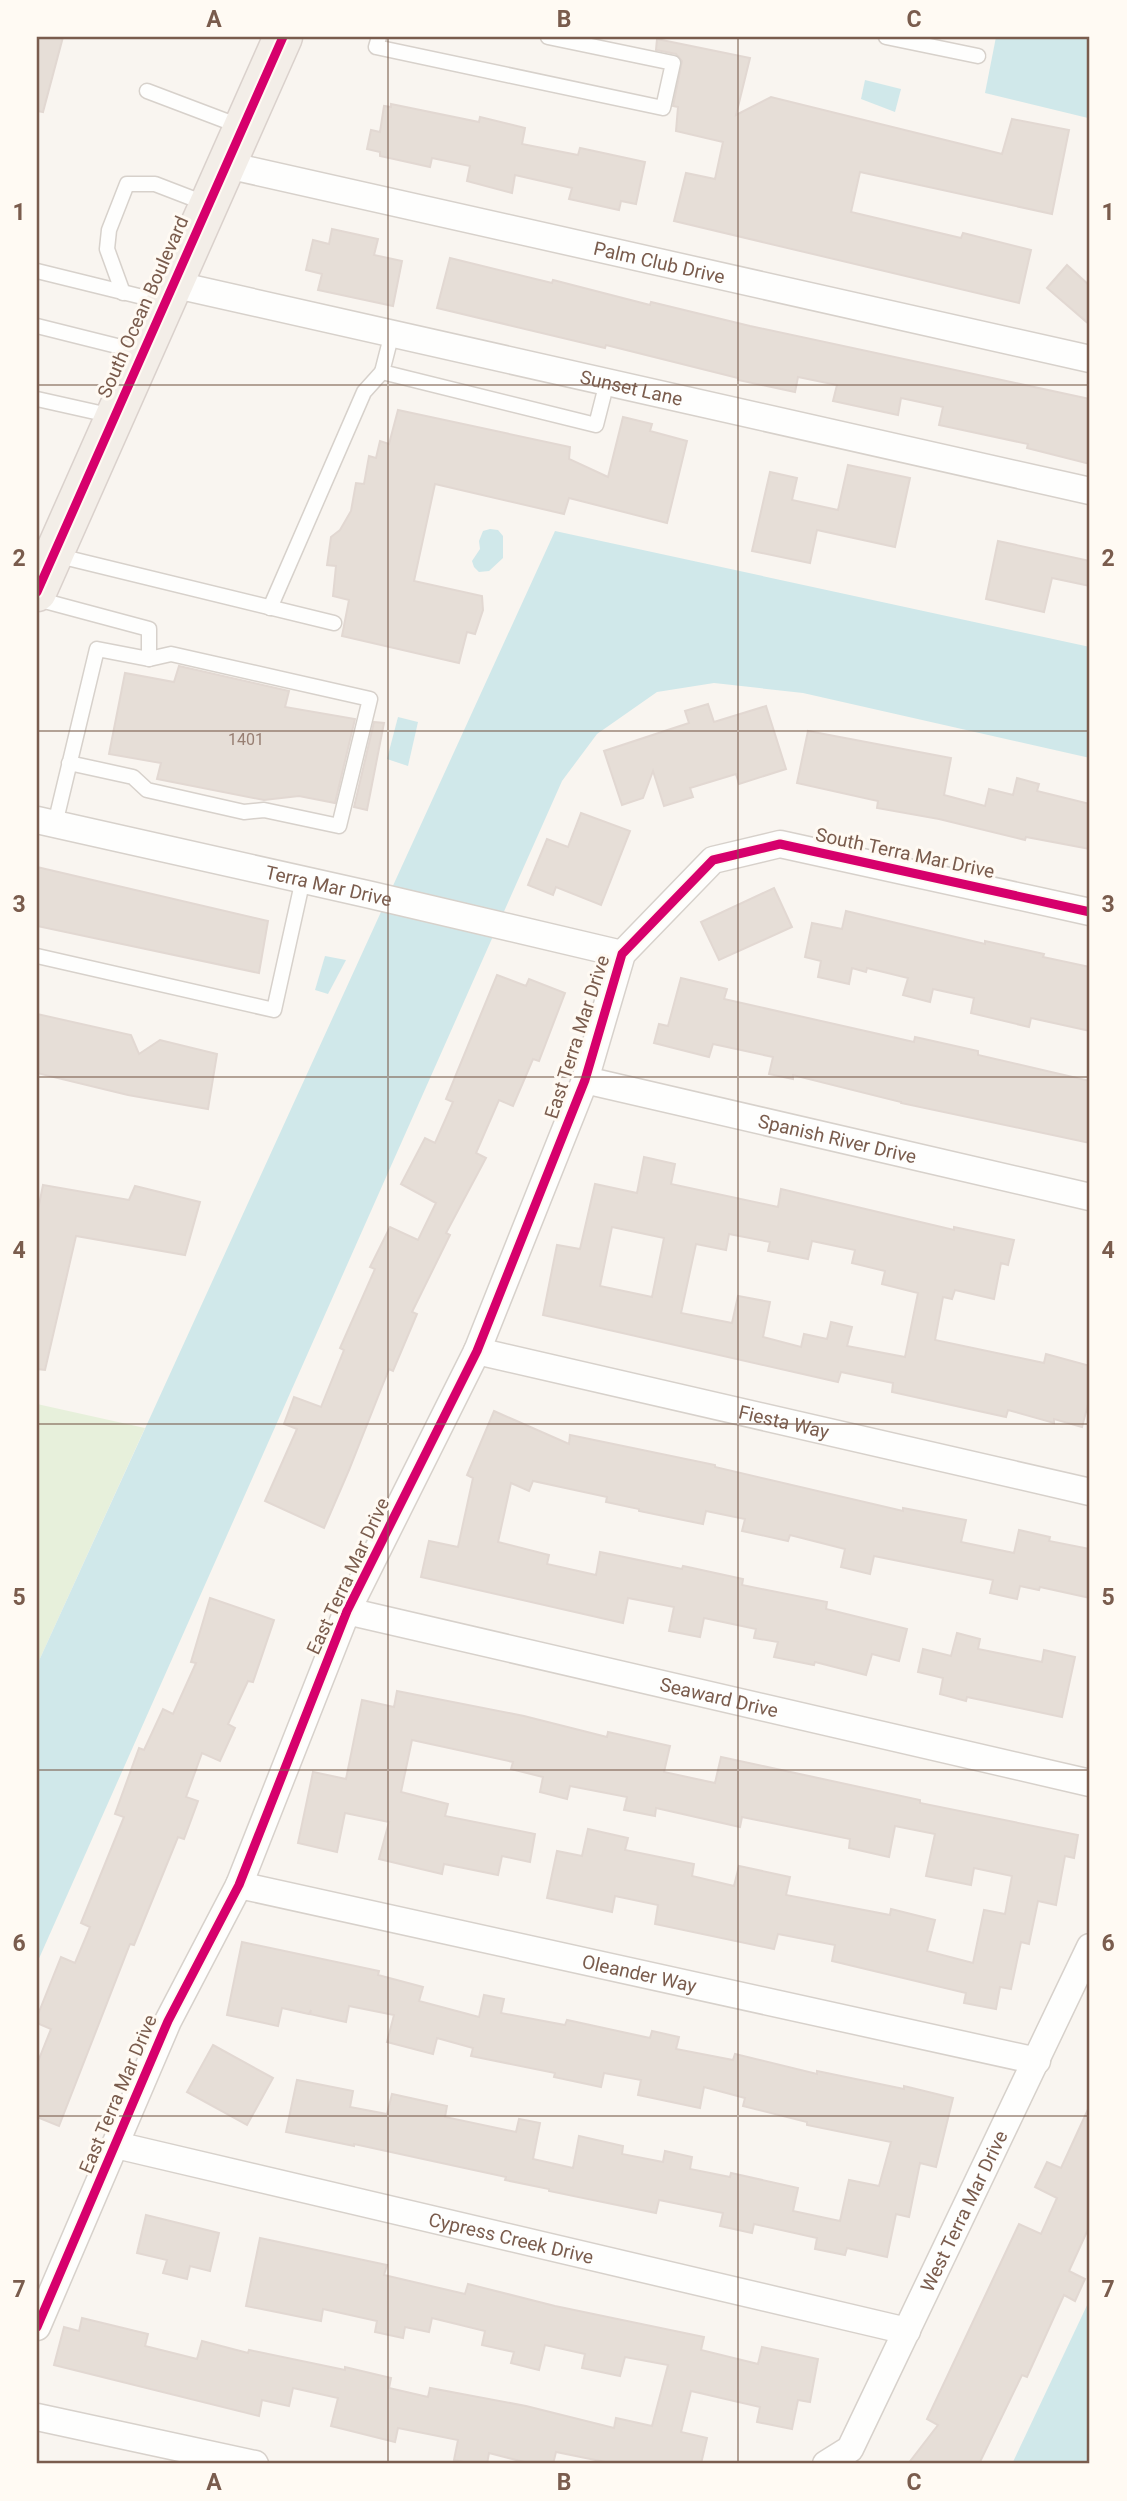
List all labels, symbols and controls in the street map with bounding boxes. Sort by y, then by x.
text: A [206,6,222,33]
text: B [557,6,571,33]
text: C [906,6,922,33]
text: 1 [12,199,26,226]
text: 1 [1101,199,1115,226]
street label: South Ocean Boulevard [92,212,194,402]
street label: Palm Club Drive [591,236,727,288]
street label: Sunset Lane [578,365,685,410]
text: 2 [12,545,26,572]
text: 2 [1101,545,1115,572]
house number: 1401 [228,730,264,749]
street label: South Terra Mar Drive [813,823,997,883]
street label: Terra Mar Drive [263,860,394,911]
text: 3 [12,891,26,918]
text: 3 [1101,891,1115,918]
street label: East Terra Mar Drive [540,952,614,1122]
street label: Spanish River Drive [756,1109,919,1168]
text: 4 [12,1237,26,1264]
text: 4 [1101,1237,1115,1264]
street label: Fiesta Way [737,1400,831,1443]
street label: East Terra Mar Drive [302,1494,394,1658]
text: 5 [12,1584,26,1611]
text: 5 [1101,1584,1115,1611]
street label: Seaward Drive [658,1672,781,1722]
text: 6 [12,1930,26,1957]
text: 6 [1101,1930,1115,1957]
street label: Oleander Way [580,1950,699,1997]
street label: East Terra Mar Drive [74,2011,162,2177]
street label: West Terra Mar Drive [915,2127,1012,2295]
street label: Cypress Creek Drive [427,2207,596,2268]
text: 7 [12,2276,26,2303]
text: 7 [1101,2276,1115,2303]
text: A [206,2469,222,2496]
text: B [557,2469,571,2496]
text: C [906,2469,922,2496]

